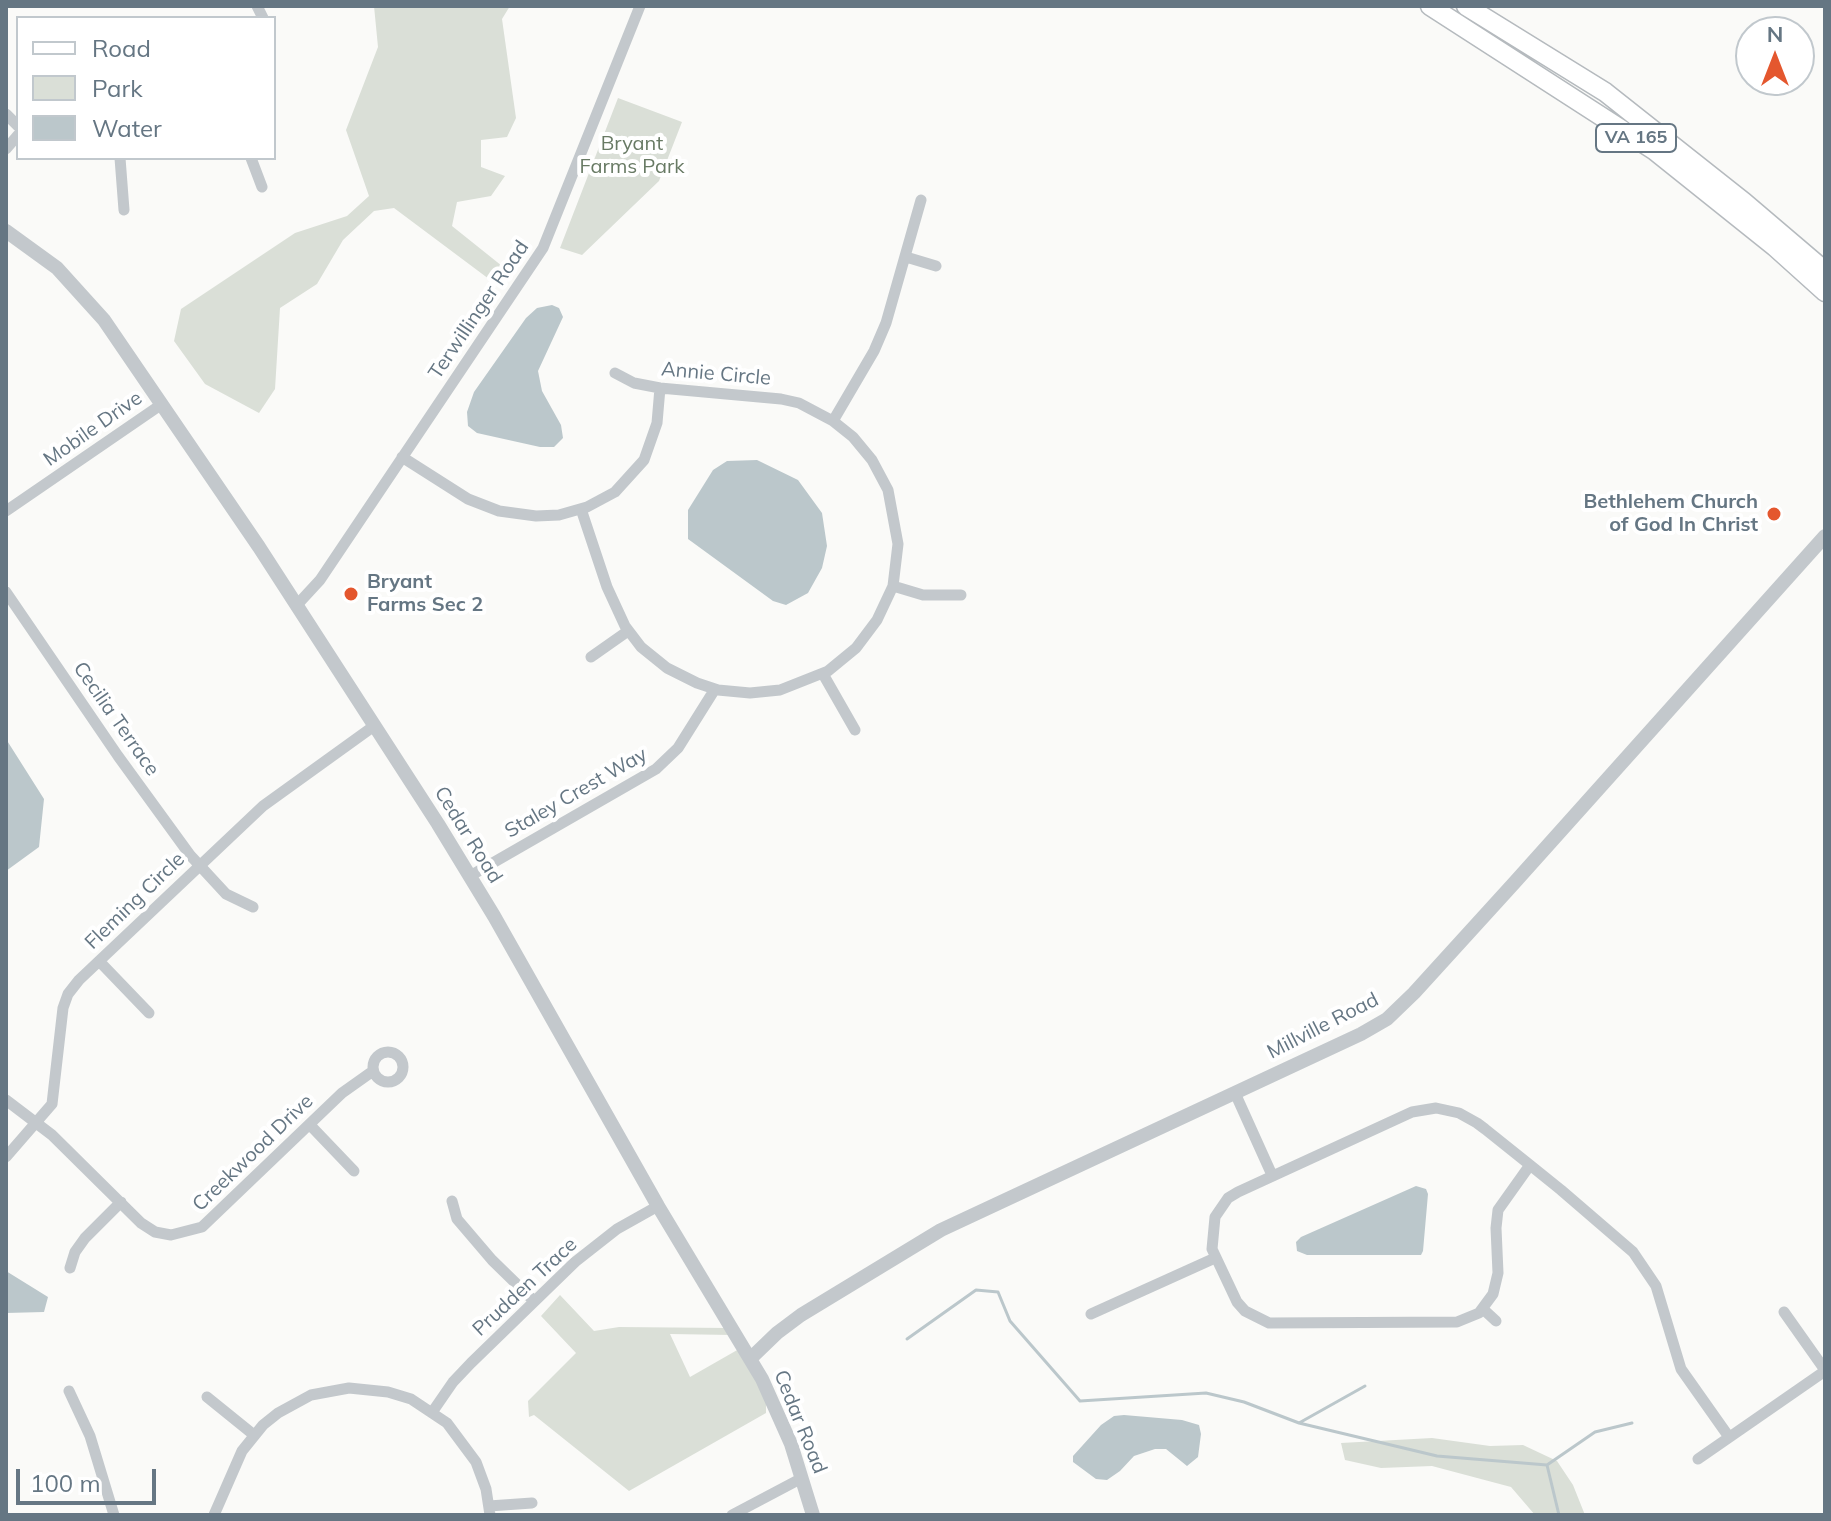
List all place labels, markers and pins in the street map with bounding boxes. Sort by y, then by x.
place label: Bethlehem Church of God In Christ [1583,490,1758,537]
marker: Bethlehem Church of God In Christ [1765,505,1783,523]
place label: Bryant Farms Sec 2 [367,570,483,617]
marker: Bryant Farms Sec 2 [342,585,360,603]

